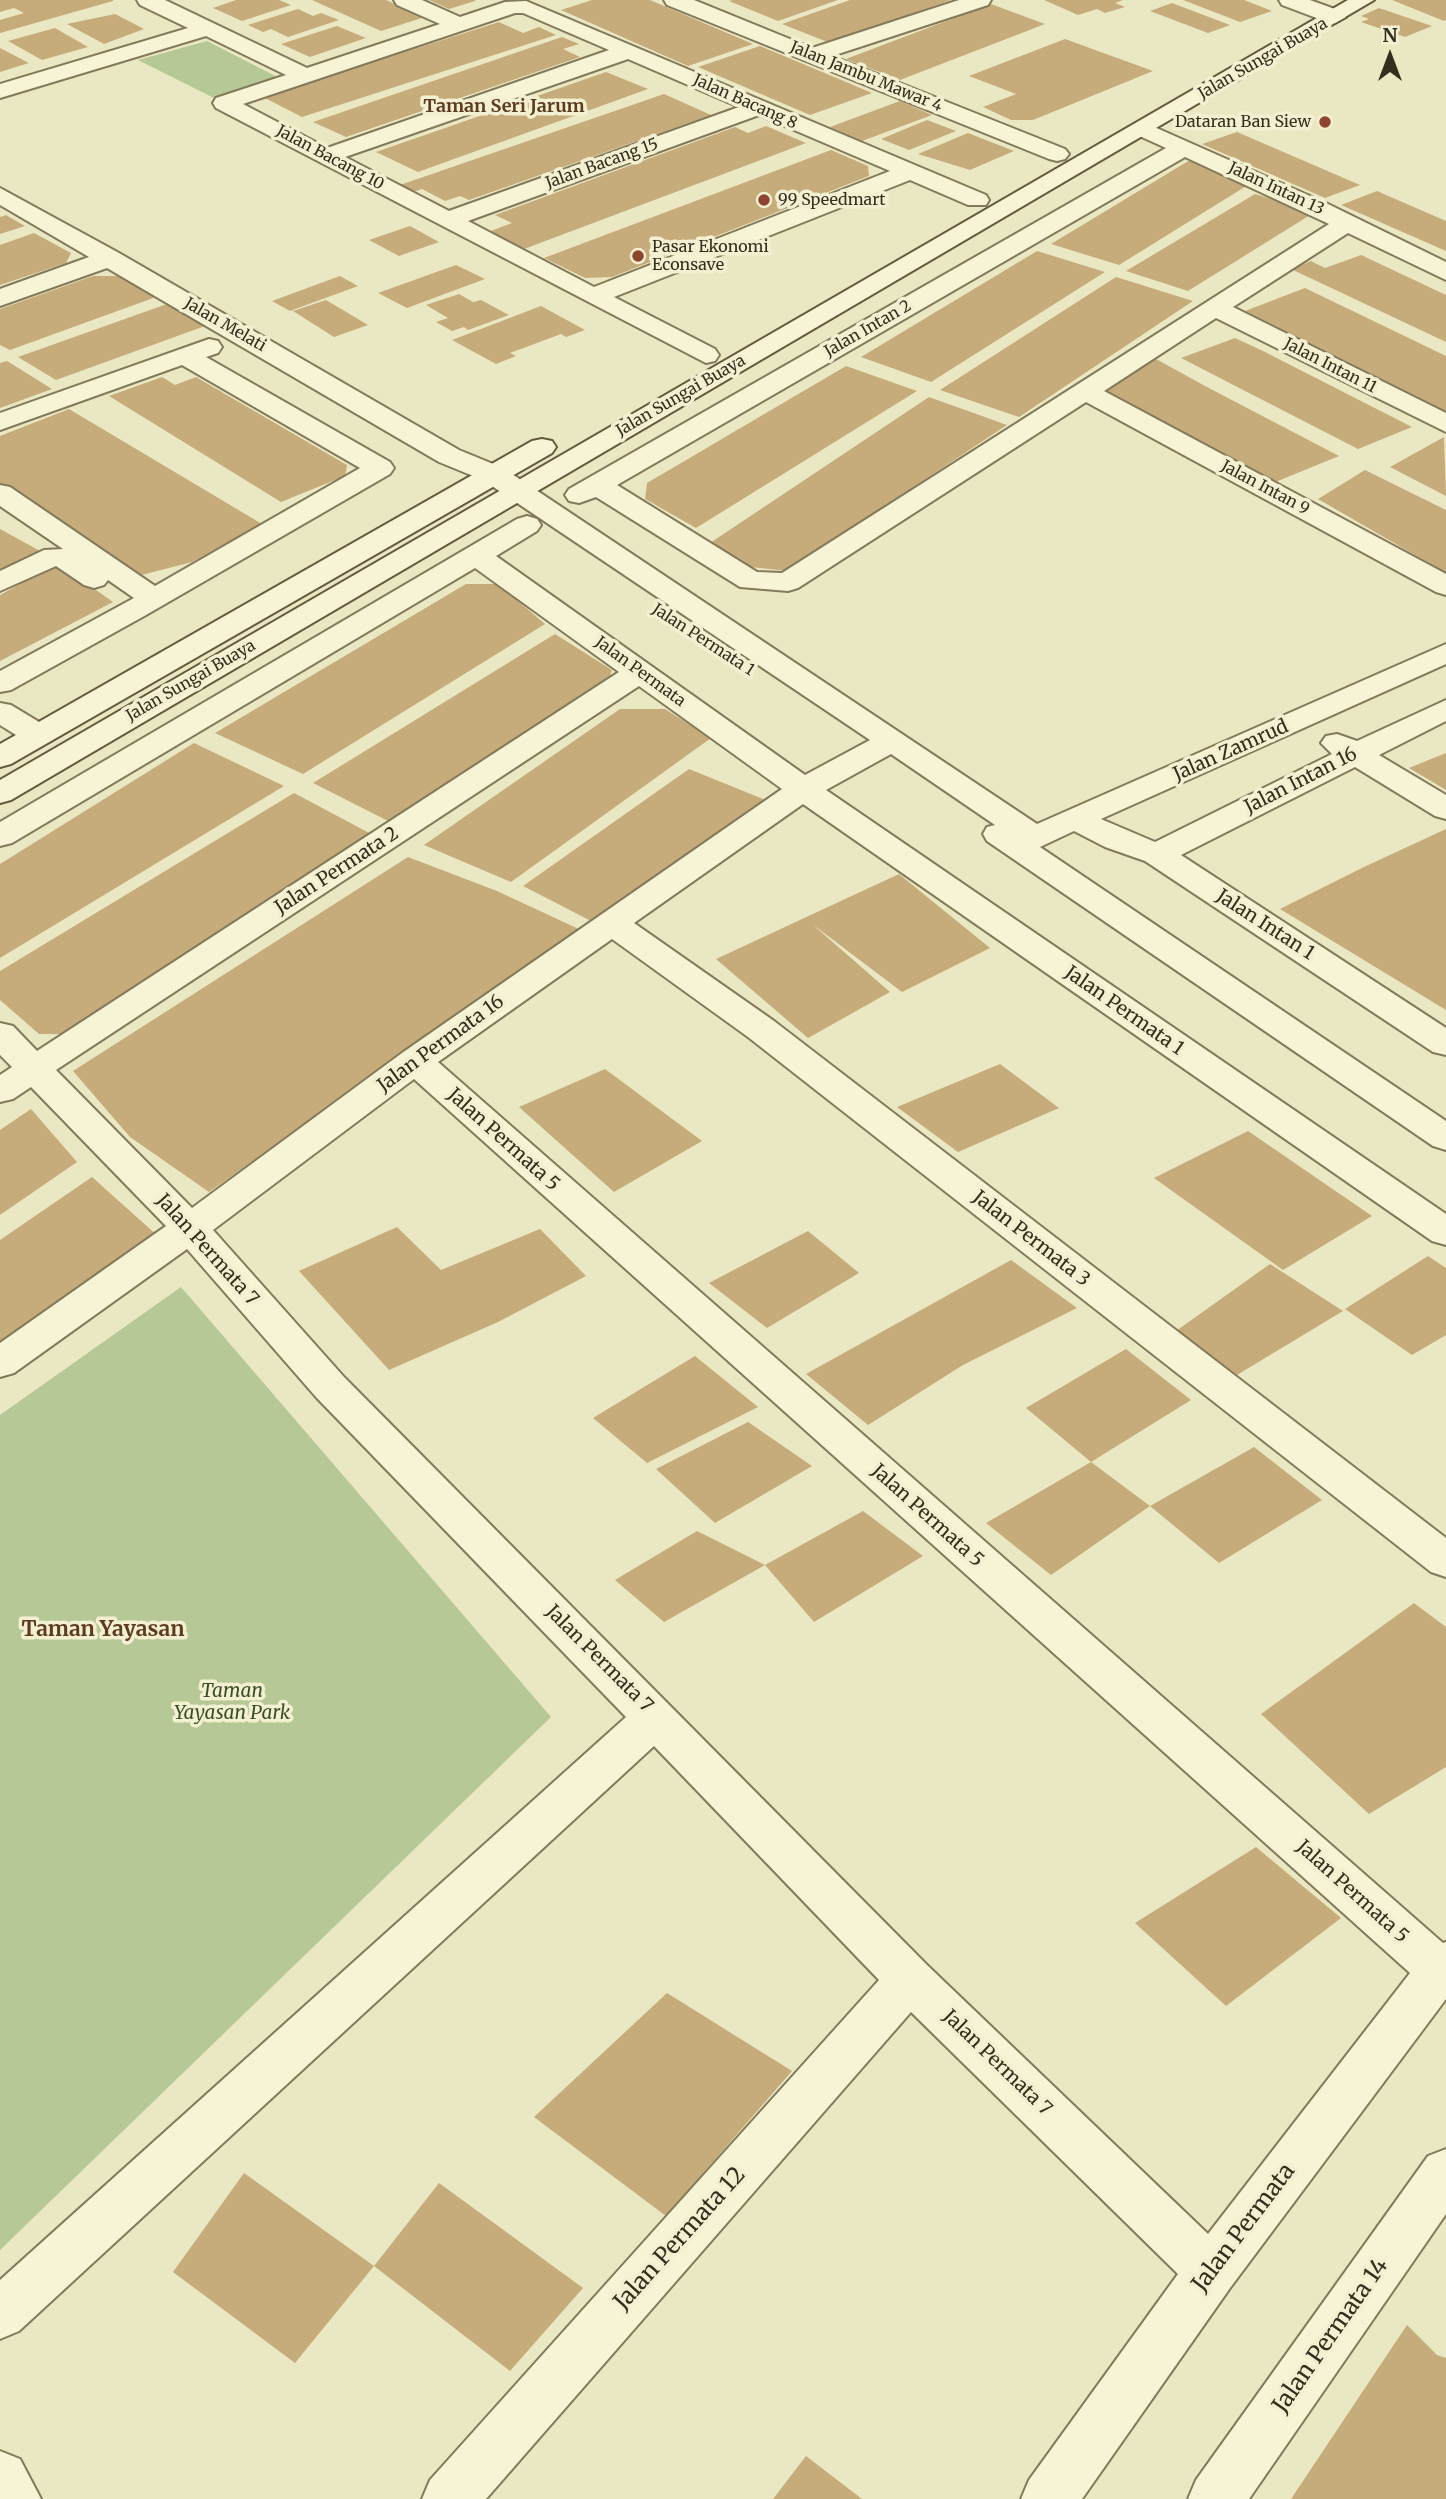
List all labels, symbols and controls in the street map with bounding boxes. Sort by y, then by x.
street label: Jalan Sungai Buaya [1195,14,1331,104]
north arrow [1355,21,1425,91]
text: N [1382,23,1398,47]
street label: Jalan Jambu Mawar 4 [787,38,945,116]
street label: Jalan Bacang 8 [690,70,800,134]
district label: Taman Seri Jarum [423,96,585,118]
place label: Dataran Ban Siew [1175,112,1311,132]
marker: Dataran Ban Siew [1317,114,1333,130]
street label: Jalan Bacang 10 [273,122,387,194]
street label: Jalan Bacang 15 [543,135,661,193]
street label: Jalan Intan 13 [1225,158,1327,220]
place label: 99 Speedmart [778,190,886,210]
marker: 99 Speedmart [756,192,772,208]
place label: Pasar Ekonomi Econsave [652,237,769,275]
marker: Pasar Ekonomi Econsave [630,248,646,264]
street label: Jalan Melati [181,294,269,356]
street label: Jalan Intan 2 [821,296,915,362]
street label: Jalan Intan 11 [1280,334,1380,398]
street label: Jalan Sungai Buaya [613,351,749,441]
street label: Jalan Intan 9 [1218,457,1312,519]
street label: Jalan Permata 1 [648,600,758,680]
street label: Jalan Permata [591,633,689,711]
street label: Jalan Sungai Buaya [123,636,259,726]
street label: Jalan Zamrud [1170,715,1292,787]
street label: Jalan Intan 16 [1241,743,1361,819]
street label: Jalan Permata 2 [271,823,403,919]
street label: Jalan Intan 1 [1212,885,1318,965]
street label: Jalan Permata 1 [1060,961,1188,1061]
street label: Jalan Permata 16 [373,990,509,1098]
street label: Jalan Permata 5 [442,1084,564,1196]
street label: Jalan Permata 3 [968,1186,1094,1292]
street label: Jalan Permata 7 [151,1189,263,1311]
street label: Jalan Permata 5 [866,1460,988,1572]
street label: Jalan Permata 7 [541,1601,657,1717]
district label: Taman Yayasan [22,1617,184,1643]
park label: Taman Yayasan Park [174,1681,290,1725]
street label: Jalan Permata 5 [1291,1836,1413,1948]
street label: Jalan Permata 7 [938,2005,1056,2121]
street label: Jalan Permata [1187,2158,1301,2298]
street label: Jalan Permata 12 [609,2162,751,2316]
street label: Jalan Permata 14 [1267,2253,1395,2419]

